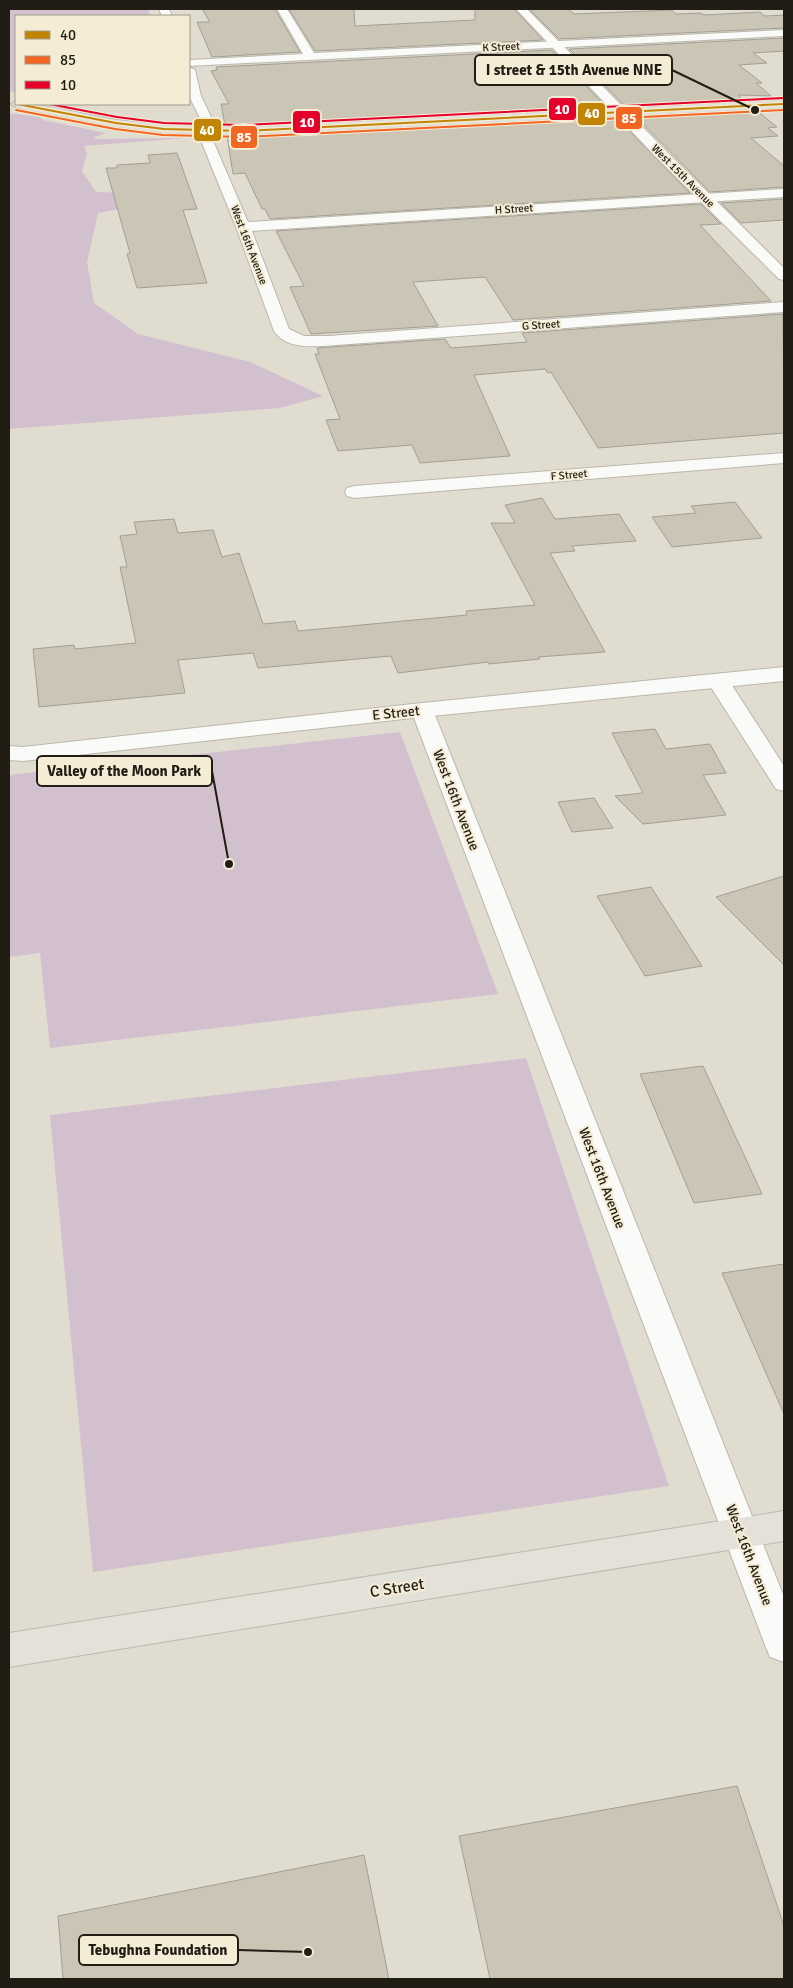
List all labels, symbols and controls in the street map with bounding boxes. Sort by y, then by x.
legend [15,15,190,105]
text: 40 [60,26,76,44]
street label: K Street [482,40,520,54]
text: 85 [60,51,76,69]
callout: I street & 15th Avenue NNE [475,55,672,85]
text: I street & 15th Avenue NNE [486,61,663,79]
text: 10 [60,76,76,94]
line badge: 10 [548,97,577,121]
text: 10 [554,101,570,118]
line badge: 40 [577,102,606,126]
text: 40 [584,105,600,122]
line badge: 85 [615,106,643,130]
line badge: 10 [292,110,321,134]
text: 85 [621,110,637,127]
text: 10 [299,114,315,131]
line badge: 40 [193,118,222,142]
text: 40 [199,122,215,139]
line badge: 85 [230,125,258,149]
text: 85 [236,129,252,146]
street label: West 15th Avenue [649,142,717,210]
street label: H Street [494,201,534,217]
street label: West 16th Avenue [228,203,270,287]
street label: G Street [522,317,561,333]
street label: F Street [550,467,588,483]
street label: E Street [371,702,421,724]
street label: West 16th Avenue [429,747,483,853]
callout: Valley of the Moon Park [37,756,212,786]
text: Valley of the Moon Park [47,762,201,780]
street label: West 16th Avenue [575,1125,629,1231]
street label: West 16th Avenue [722,1502,776,1608]
street label: C Street [368,1574,426,1602]
callout: Tebughna Foundation [79,1935,238,1965]
text: Tebughna Foundation [88,1941,228,1959]

